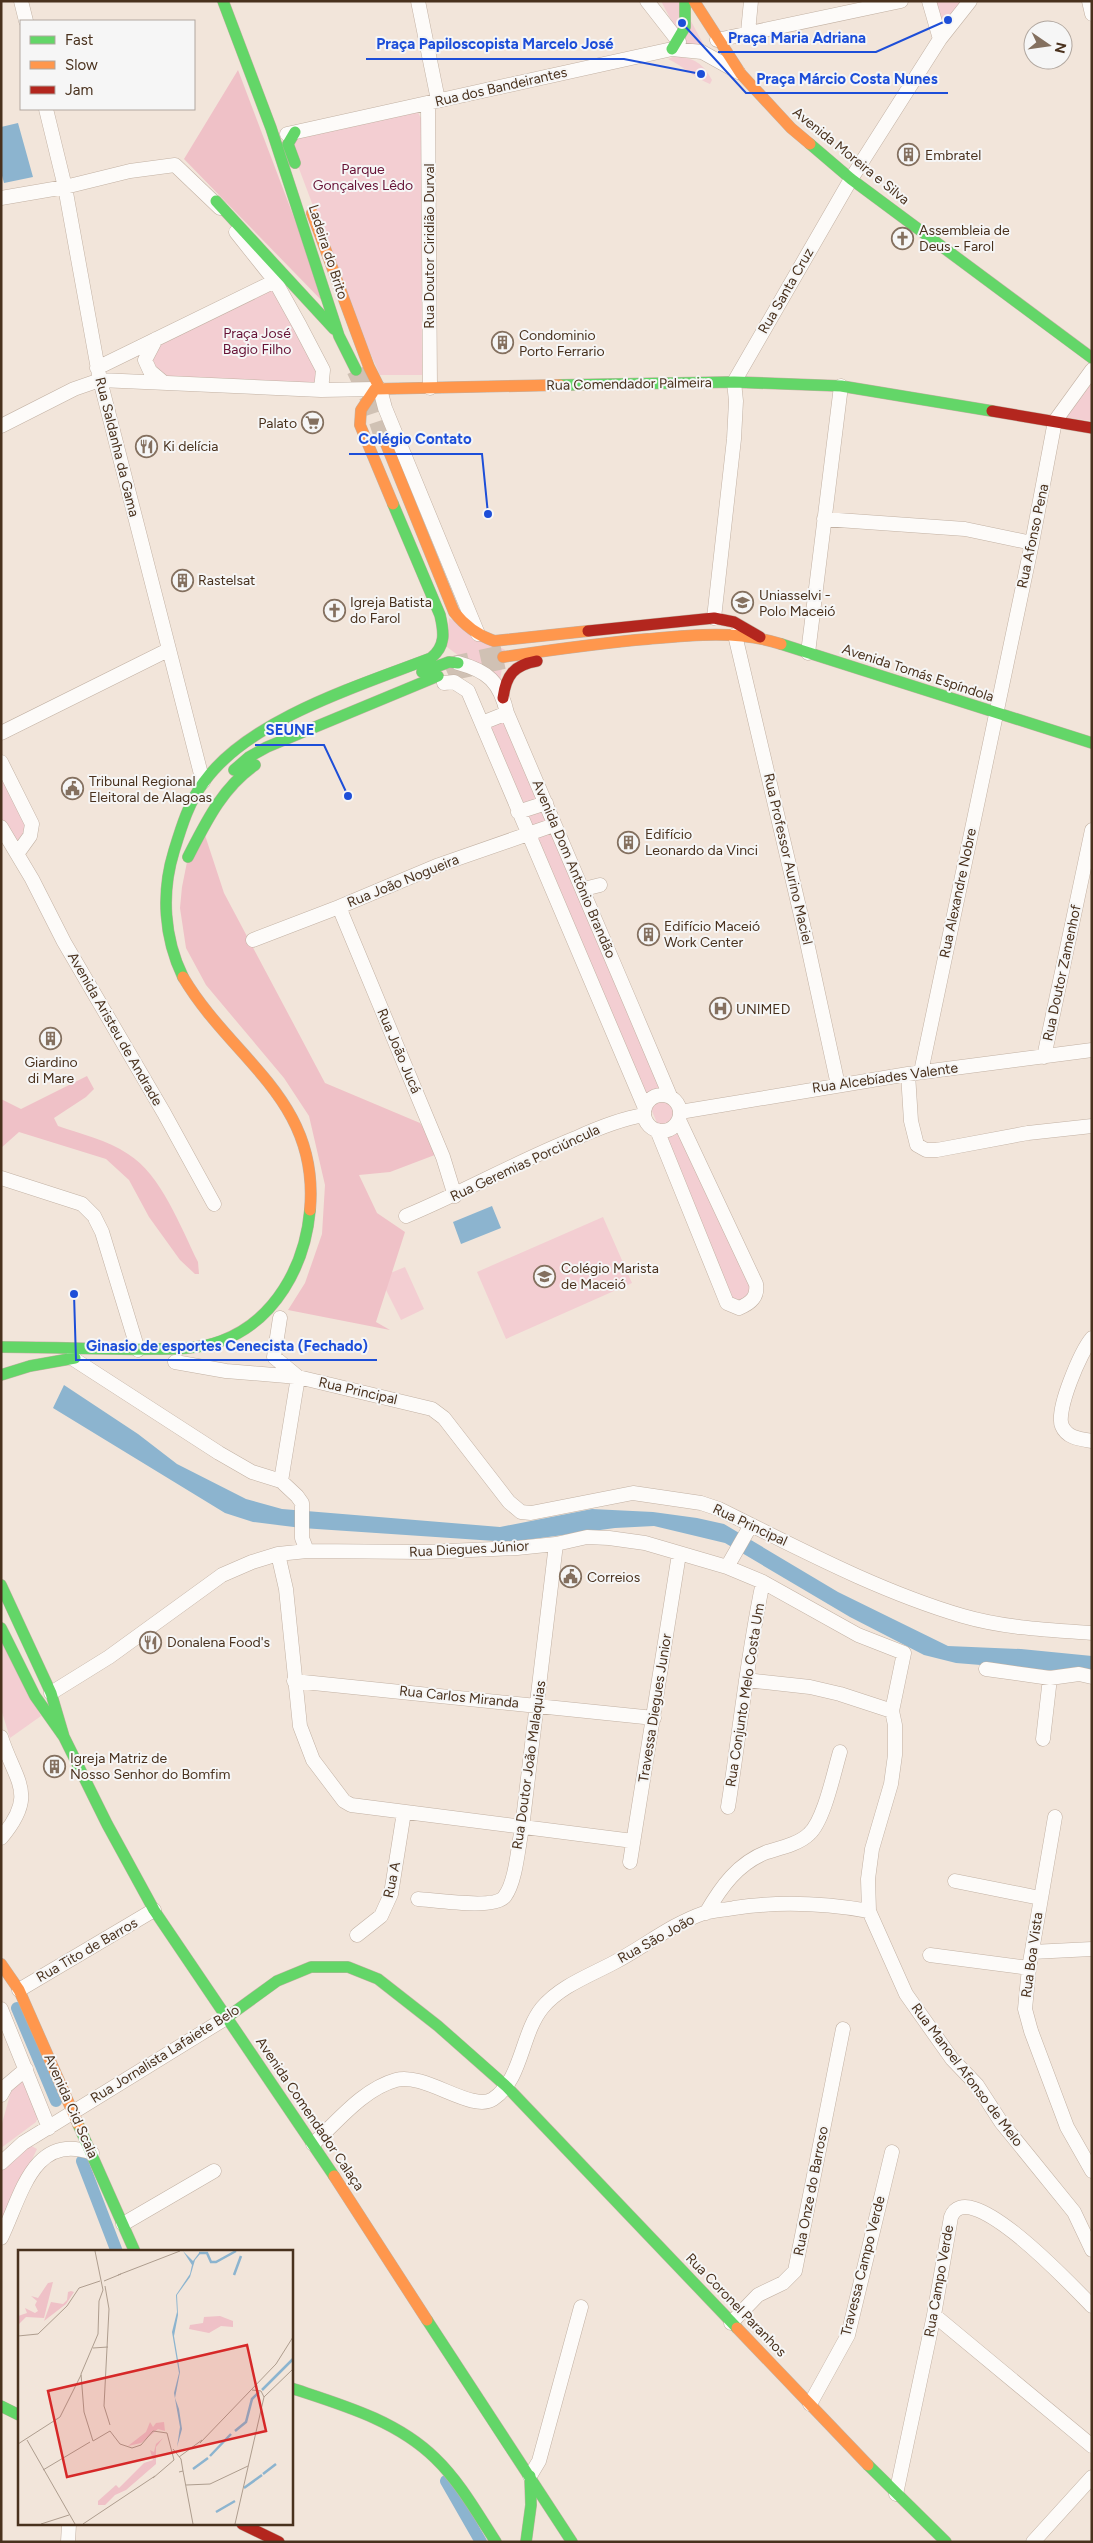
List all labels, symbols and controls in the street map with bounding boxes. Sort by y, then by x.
legend [20,20,195,110]
north arrow [1023,20,1073,70]
callout: Praça Maria Adriana [718,22,876,52]
callout: Praça Papiloscopista Marcelo José [366,29,624,59]
text: Praça Maria Adriana [728,29,866,47]
text: Fast [65,31,94,49]
text: Praça Papiloscopista Marcelo José [376,35,614,53]
text: N [1051,41,1070,55]
text: Slow [65,56,98,74]
callout: Praça Márcio Costa Nunes [746,63,948,93]
street label: Rua dos Bandeirantes [433,64,569,110]
text: Praça Márcio Costa Nunes [756,70,938,88]
text: Jam [65,81,93,99]
street label: Avenida Moreira e Silva [789,104,913,208]
building icon: Embratel [897,143,921,167]
place label: Embratel [925,147,981,164]
park label: Parque Gonçalves Lêdo [313,161,413,194]
street label: Rua Doutor Ciridião Durval [421,163,438,329]
street label: Ladeira do Brito [305,203,351,301]
place label: Assembleia de Deus - Farol [919,222,1010,255]
church icon: Assembleia de Deus - Farol [891,226,915,250]
street label: Rua Santa Cruz [755,245,817,337]
park label: Praça José Bagio Filho [223,325,291,358]
place label: Condominio Porto Ferrario [519,327,605,360]
building icon: Condominio Porto Ferrario [491,331,515,355]
street label: Rua Comendador Palmeira [546,374,712,394]
street label: Rua Saldanha da Gama [91,375,143,519]
supermarket icon: Palato [301,411,325,435]
place label: Palato [258,415,297,432]
callout: Colégio Contato [349,424,482,454]
text: Colégio Contato [358,430,472,448]
restaurant icon: Ki delícia [135,434,159,458]
place label: Ki delícia [163,438,218,455]
street label: Rua Afonso Pena [1014,482,1052,590]
building icon: Rastelsat [170,568,194,592]
place label: Rastelsat [198,572,255,589]
place label: Uniasselvi - Polo Maceió [759,587,835,620]
school or university icon: Uniasselvi - Polo Maceió [731,591,755,615]
place label: Igreja Batista do Farol [350,594,432,627]
church icon: Igreja Batista do Farol [322,598,346,622]
street label: Avenida Tomás Espíndola [840,640,996,706]
callout: SEUNE [255,715,324,745]
text: SEUNE [266,721,314,739]
street label: Rua Professor Aurino Maciel [760,772,816,946]
place label: Tribunal Regional Eleitoral de Alagoas [89,773,212,806]
public building icon: Tribunal Regional Eleitoral de Alagoas [61,777,85,801]
street label: Avenida Dom Antônio Brandão [529,777,619,961]
place label: Edifício Leonardo da Vinci [645,826,758,859]
street label: Rua Alexandre Nobre [936,826,980,960]
building icon: Edifício Leonardo da Vinci [617,830,641,854]
street label: Rua João Nogueira [345,851,461,911]
street label: Rua Doutor Zamenhof [1039,902,1085,1043]
place label: Edifício Maceió Work Center [664,918,760,951]
building icon: Edifício Maceió Work Center [636,922,660,946]
street label: Avenida Aristeu de Andrade [64,949,166,1109]
hospital icon: UNIMED [708,997,732,1021]
place label: UNIMED [736,1001,790,1018]
street label: Rua João Jucá [373,1006,425,1096]
building icon: Giardino di Mare [39,1027,63,1051]
place label: Giardino di Mare [24,1054,78,1087]
street label: Rua Alcebíades Valente [811,1059,959,1097]
street label: Rua Geremias Porciúncula [448,1121,602,1205]
place label: Colégio Marista de Maceió [561,1260,659,1293]
school or university icon: Colégio Marista de Maceió [533,1264,557,1288]
callout: Ginasio de esportes Cenecista (Fechado) [76,1330,377,1360]
text: Ginasio de esportes Cenecista (Fechado) [86,1337,368,1355]
street label: Rua Principal [317,1374,399,1408]
street label: Rua Principal [710,1500,790,1550]
street label: Rua Diegues Júnior [408,1537,530,1561]
public building icon: Correios [559,1565,583,1589]
place label: Correios [587,1569,640,1586]
street label: Rua Conjunto Melo Costa Um [722,1602,768,1788]
restaurant icon: Donalena Food's [139,1630,163,1654]
street label: Travessa Diegues Junior [635,1632,675,1784]
place label: Donalena Food's [167,1634,270,1651]
street label: Rua Doutor João Malaquias [509,1679,549,1851]
street label: Rua Carlos Miranda [398,1682,520,1712]
place label: Igreja Matriz de Nosso Senhor do Bomfim [70,1750,231,1783]
building icon: Igreja Matriz de Nosso Senhor do Bomfim [42,1754,66,1778]
street label: Rua A [380,1860,404,1900]
street label: Rua São João [615,1911,697,1967]
street label: Rua Boa Vista [1018,1911,1046,1999]
street label: Rua Tito de Barros [33,1914,141,1986]
street label: Rua Manoel Afonso de Melo [908,2000,1026,2150]
street label: Rua Jornalista Lafaiete Belo [87,2001,243,2107]
street label: Avenida Comendador Calaça [252,2034,368,2194]
street label: Avenida Cid Scala [40,2051,102,2161]
street label: Rua Onze do Barroso [790,2125,832,2257]
street label: Travessa Campo Verde [837,2194,889,2338]
street label: Rua Campo Verde [921,2223,957,2338]
inset map [18,2250,292,2526]
street label: Rua Coronel Paranhos [682,2250,790,2360]

